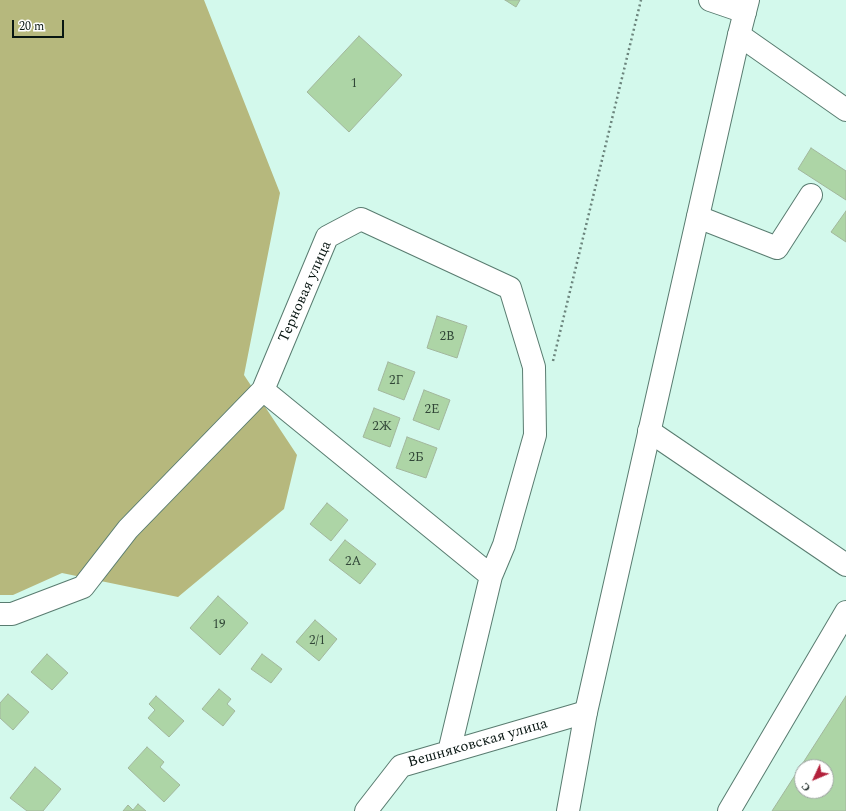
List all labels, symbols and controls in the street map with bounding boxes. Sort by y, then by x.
scale bar [14,12,66,38]
text: 20 m [19,17,44,36]
house number: 1 [351,76,357,92]
street label: Терновая улица [276,238,336,346]
house number: 2В [439,329,455,345]
house number: 2Г [389,373,403,389]
house number: 2Е [425,402,439,418]
house number: 2Ж [372,419,392,435]
house number: 2Б [408,450,424,466]
house number: 2А [345,554,361,570]
house number: 19 [213,617,225,633]
house number: 2/1 [309,633,325,649]
street label: Вешняковская улица [406,715,550,773]
north arrow [794,759,834,799]
text: С [797,778,815,796]

